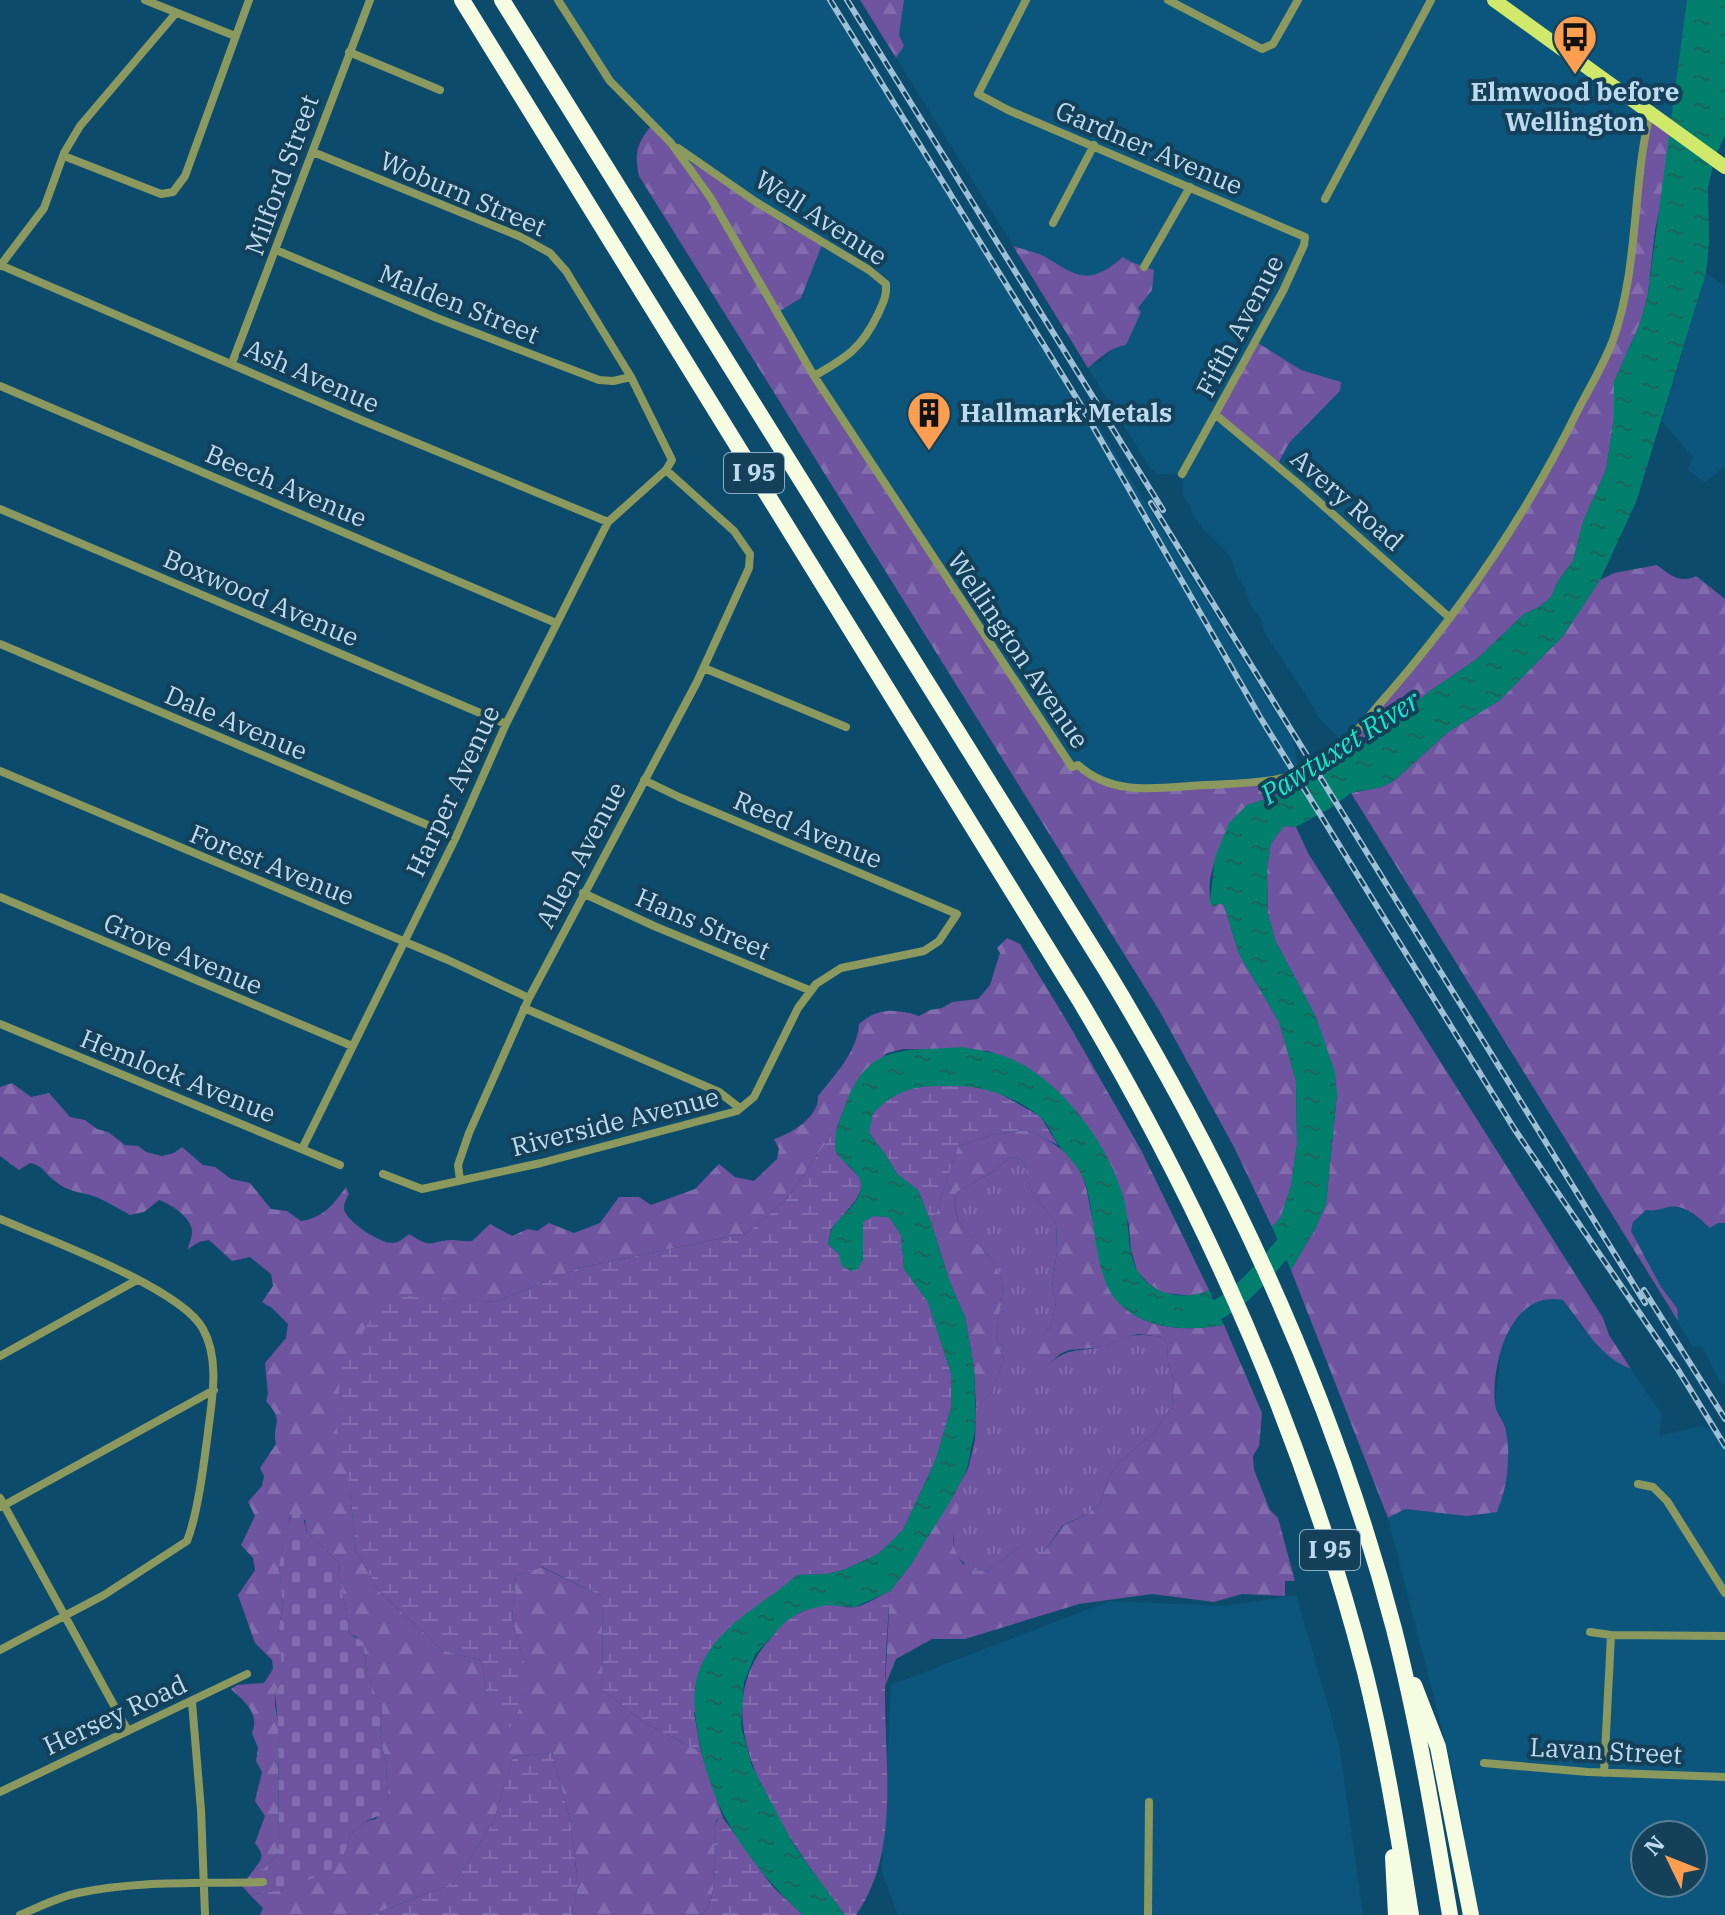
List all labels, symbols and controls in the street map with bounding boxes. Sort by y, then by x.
bus stop icon: Elmwood before Wellington [1551,13,1599,76]
place label: Elmwood before Wellington [1471,74,1679,138]
street label: Milford Street [236,90,326,260]
street label: Gardner Avenue [1051,92,1248,202]
street label: Woburn Street [375,143,552,243]
street label: Well Avenue [749,162,894,273]
street label: Fifth Avenue [1188,249,1291,402]
street label: Malden Street [374,255,545,351]
street label: Ash Avenue [240,330,385,420]
building icon: Hallmark Metals [905,389,953,452]
place label: Hallmark Metals [960,395,1172,429]
street label: Beech Avenue [200,436,372,534]
street label: Avery Road [1284,441,1411,558]
road number: I 95 [724,453,784,493]
street label: Boxwood Avenue [158,541,364,654]
street label: Wellington Avenue [940,544,1097,754]
street label: Dale Avenue [160,677,313,767]
water label: Pawtuxet River [1252,681,1427,812]
street label: Harper Avenue [398,699,507,882]
street label: Allen Avenue [527,775,633,934]
street label: Reed Avenue [729,782,888,876]
street label: Forest Avenue [185,816,360,913]
street label: Hans Street [631,879,776,967]
street label: Grove Avenue [99,904,268,1002]
street label: Hemlock Avenue [76,1020,281,1130]
street label: Riverside Avenue [507,1079,722,1163]
road number: I 95 [1300,1530,1360,1570]
street label: Hersey Road [37,1666,192,1762]
street label: Lavan Street [1529,1729,1683,1771]
north arrow [1629,1819,1709,1899]
text: N [1637,1829,1671,1861]

